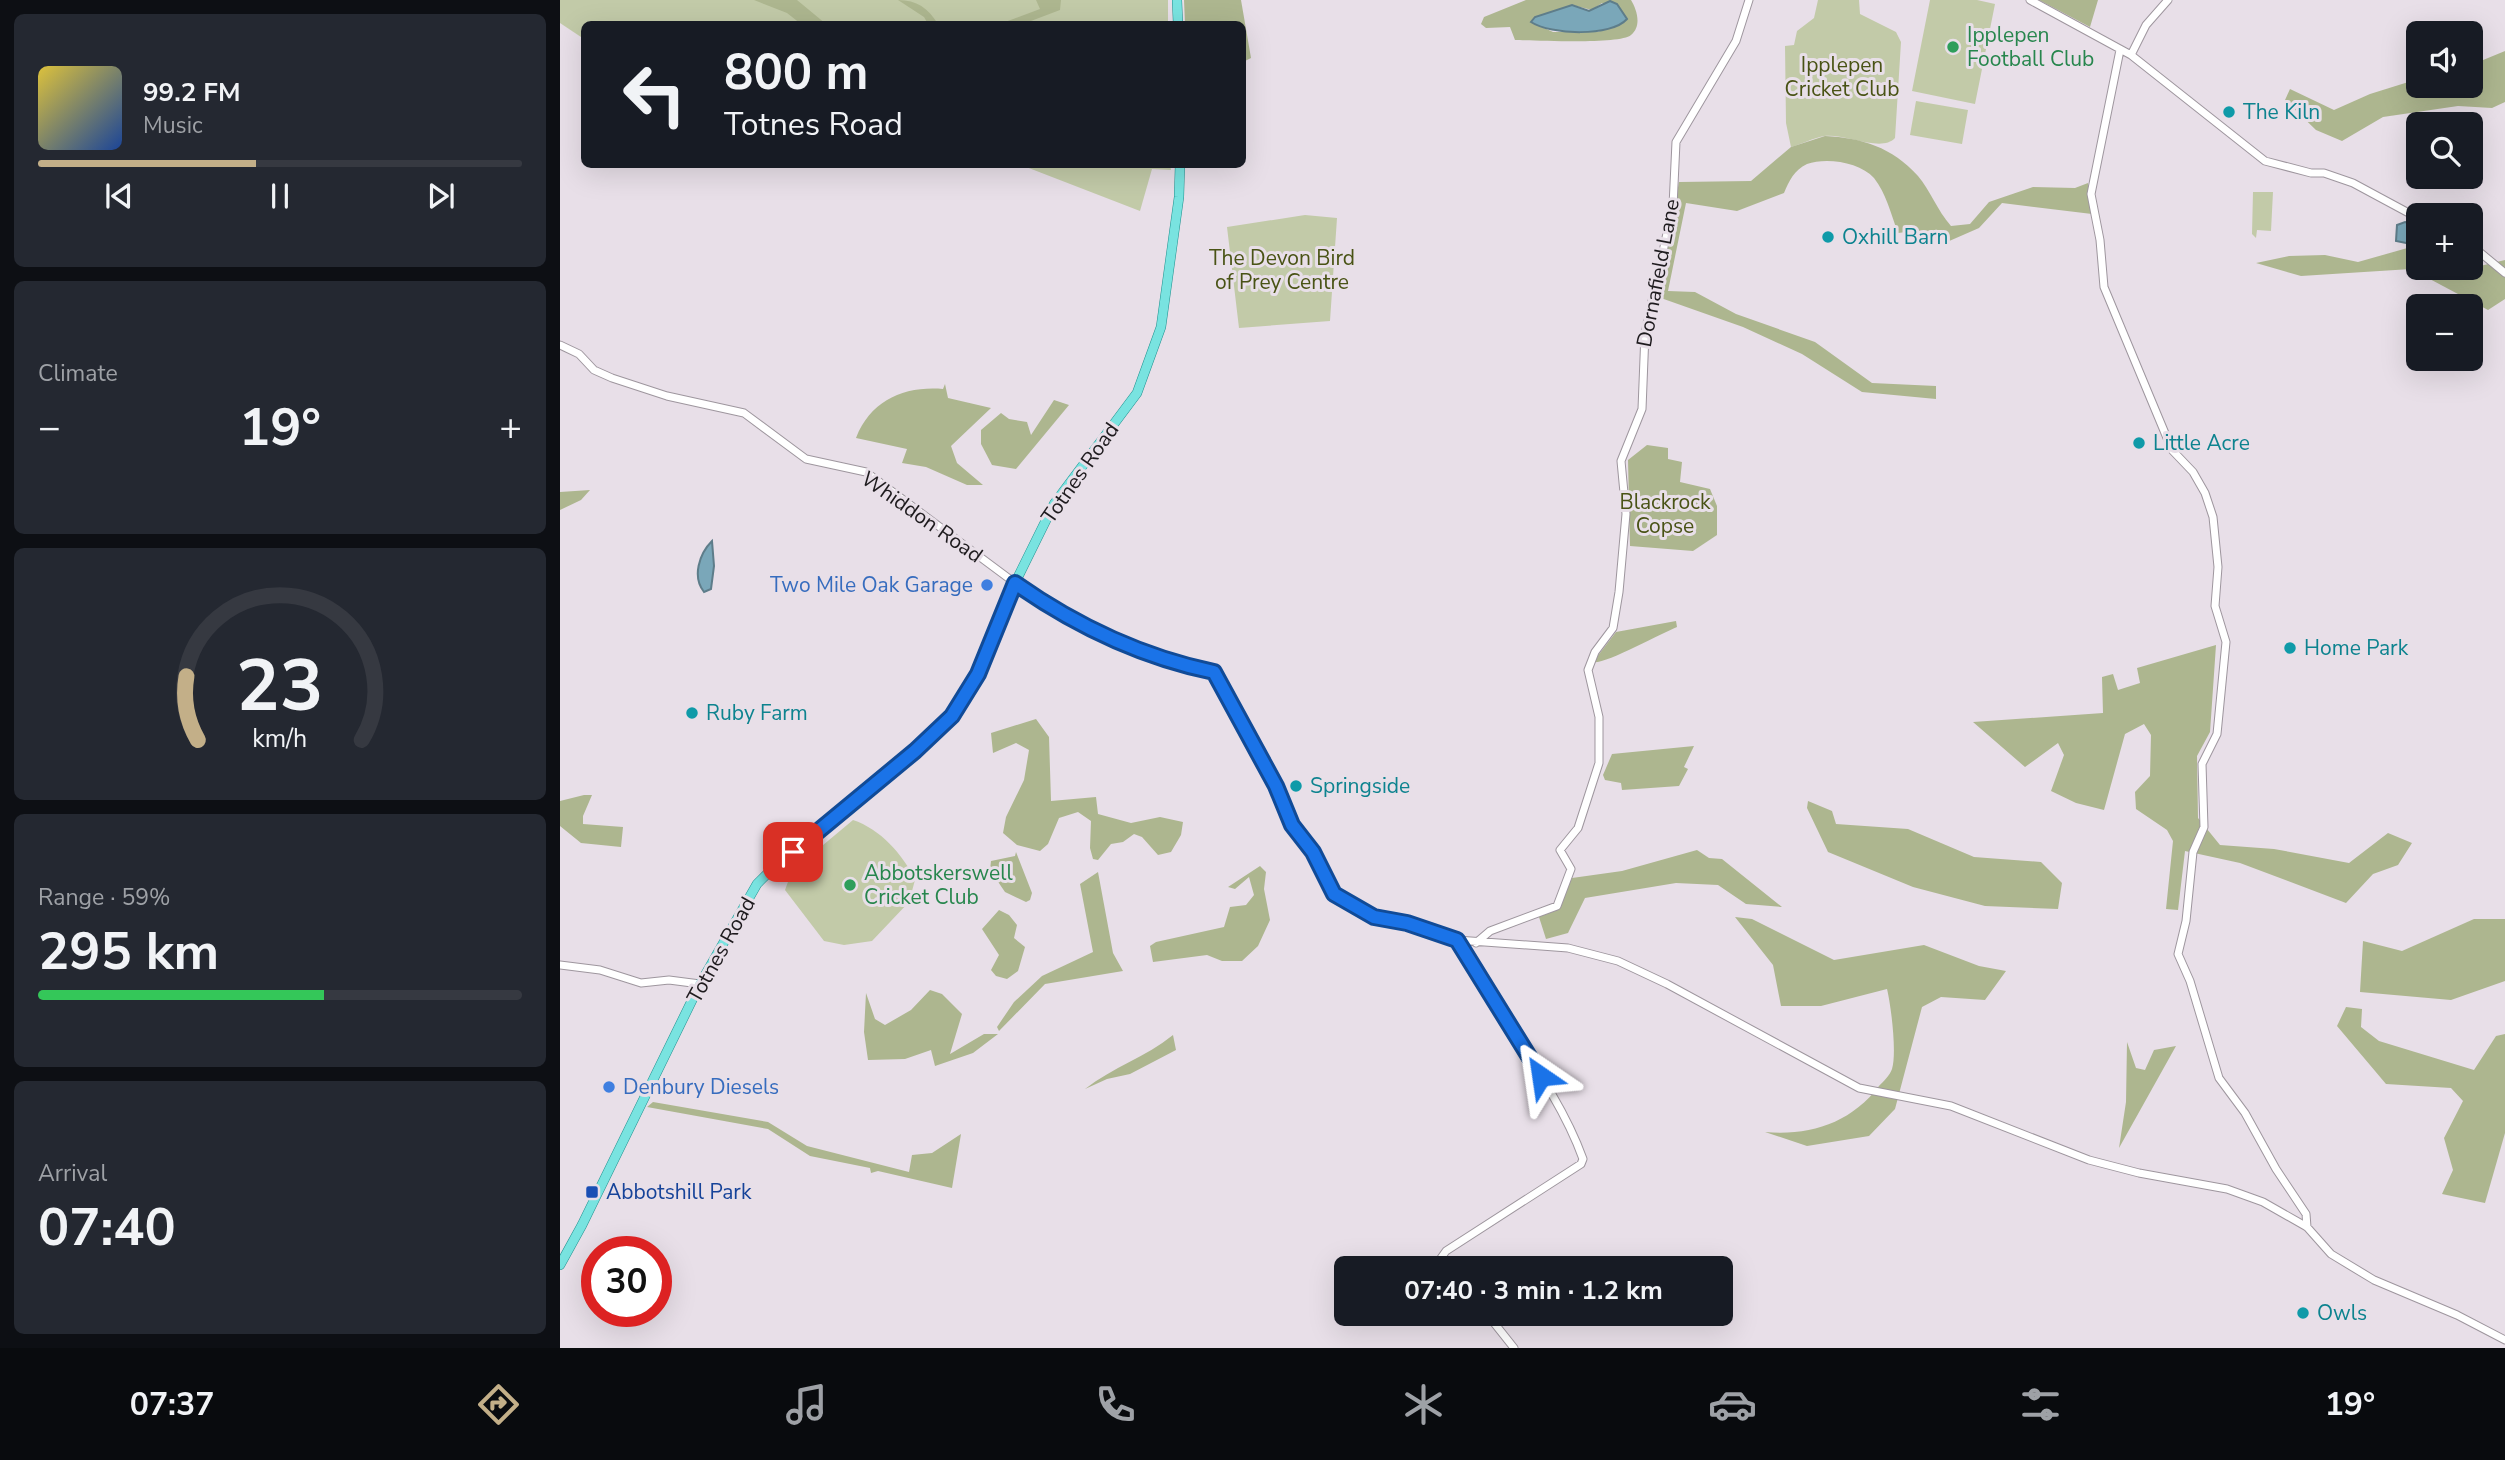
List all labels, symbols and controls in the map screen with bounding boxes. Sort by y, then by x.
place label: Ipplepen Football Club [1967,21,2094,73]
map controls [2406,21,2483,371]
button: sound [2406,21,2483,98]
text: 800 m [724,39,868,106]
marker: Ipplepen Football Club [1945,39,1961,55]
icon: left [609,49,700,140]
park label: Ipplepen Cricket Club [1785,51,1899,103]
text: 99.2 FM [143,75,240,110]
place label: The Kiln [2243,98,2320,126]
text: Totnes Road [724,103,903,146]
marker: The Kiln [2221,104,2237,120]
text: Music [143,110,203,141]
button: search [2406,112,2483,189]
icon: previous [100,177,138,215]
icon: pause [261,177,299,215]
icon: next [422,177,460,215]
street label: Dornafield Lane [1630,197,1686,349]
button: + [2406,203,2483,280]
place label: Oxhill Barn [1842,223,1949,251]
marker: Oxhill Barn [1820,229,1836,245]
park label: The Devon Bird of Prey Centre [1209,244,1355,296]
button: − [2406,294,2483,371]
text: Climate [38,358,118,389]
text: 19° [239,392,321,463]
text: − [38,402,61,453]
text: + [499,402,522,453]
street label: Totnes Road [1035,417,1125,529]
place label: Little Acre [2153,429,2250,457]
marker: Little Acre [2131,435,2147,451]
street label: Whiddon Road [856,465,988,569]
park label: Blackrock Copse [1619,488,1711,540]
place label: Two Mile Oak Garage [770,571,973,599]
marker: Two Mile Oak Garage [979,577,995,593]
place label: Home Park [2304,634,2409,662]
text: 23 [236,636,324,736]
marker: Home Park [2282,640,2298,656]
place label: Ruby Farm [706,699,808,727]
marker: Ruby Farm [684,705,700,721]
text: km/h [252,722,308,756]
place label: Springside [1310,772,1410,800]
marker: Springside [1288,778,1304,794]
pin [763,822,823,882]
icon: arrive [774,833,812,871]
place label: Abbotskerswell Cricket Club [864,859,1013,911]
marker: Abbotskerswell Cricket Club [842,877,858,893]
text: Range · 59% [38,882,170,913]
street label: Totnes Road [680,892,762,1008]
text: 295 km [38,916,219,987]
position arrow [1504,1039,1578,1113]
place label: Denbury Diesels [623,1073,779,1101]
marker: Denbury Diesels [601,1079,617,1095]
text: Arrival [38,1158,107,1189]
place label: Abbotshill Park [606,1178,752,1206]
marker: Abbotshill Park [584,1184,600,1200]
text: 07:40 [38,1192,176,1263]
speed limit sign: 30 [581,1236,672,1327]
text: 07:40 · 3 min · 1.2 km [1404,1273,1663,1308]
place label: Owls [2317,1299,2367,1327]
marker: Owls [2295,1305,2311,1321]
icon: directions [474,1380,523,1429]
icon: music [782,1380,831,1429]
icon: phone [1091,1380,1140,1429]
icon: climate [1399,1380,1448,1429]
icon: car [1708,1380,1757,1429]
icon: filters [2016,1380,2065,1429]
text: 07:37 [130,1383,214,1426]
text: 19° [2325,1383,2375,1426]

